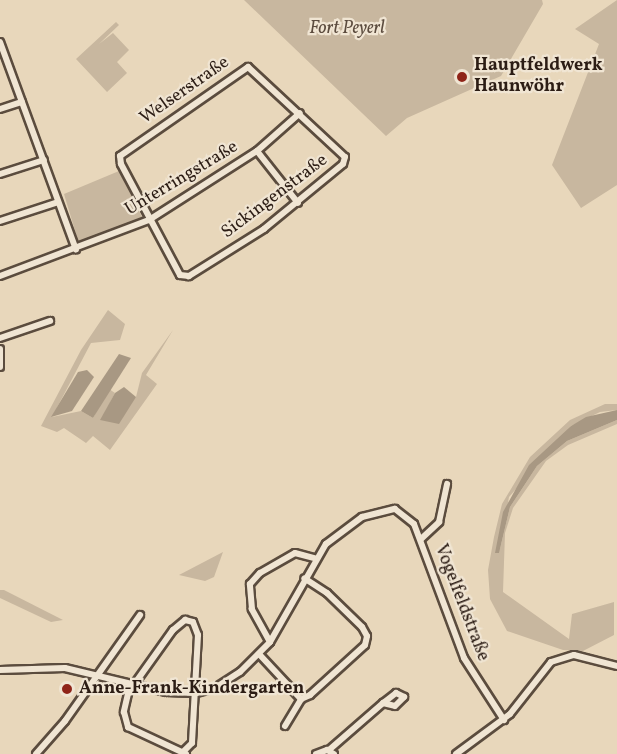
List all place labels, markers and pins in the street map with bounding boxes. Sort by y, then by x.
place label: Hauptfeldwerk Haunwöhr [474,56,603,98]
marker: Hauptfeldwerk Haunwöhr [455,70,469,84]
place label: Anne-Frank-Kindergarten [79,678,304,700]
marker: Anne-Frank-Kindergarten [60,682,74,696]

